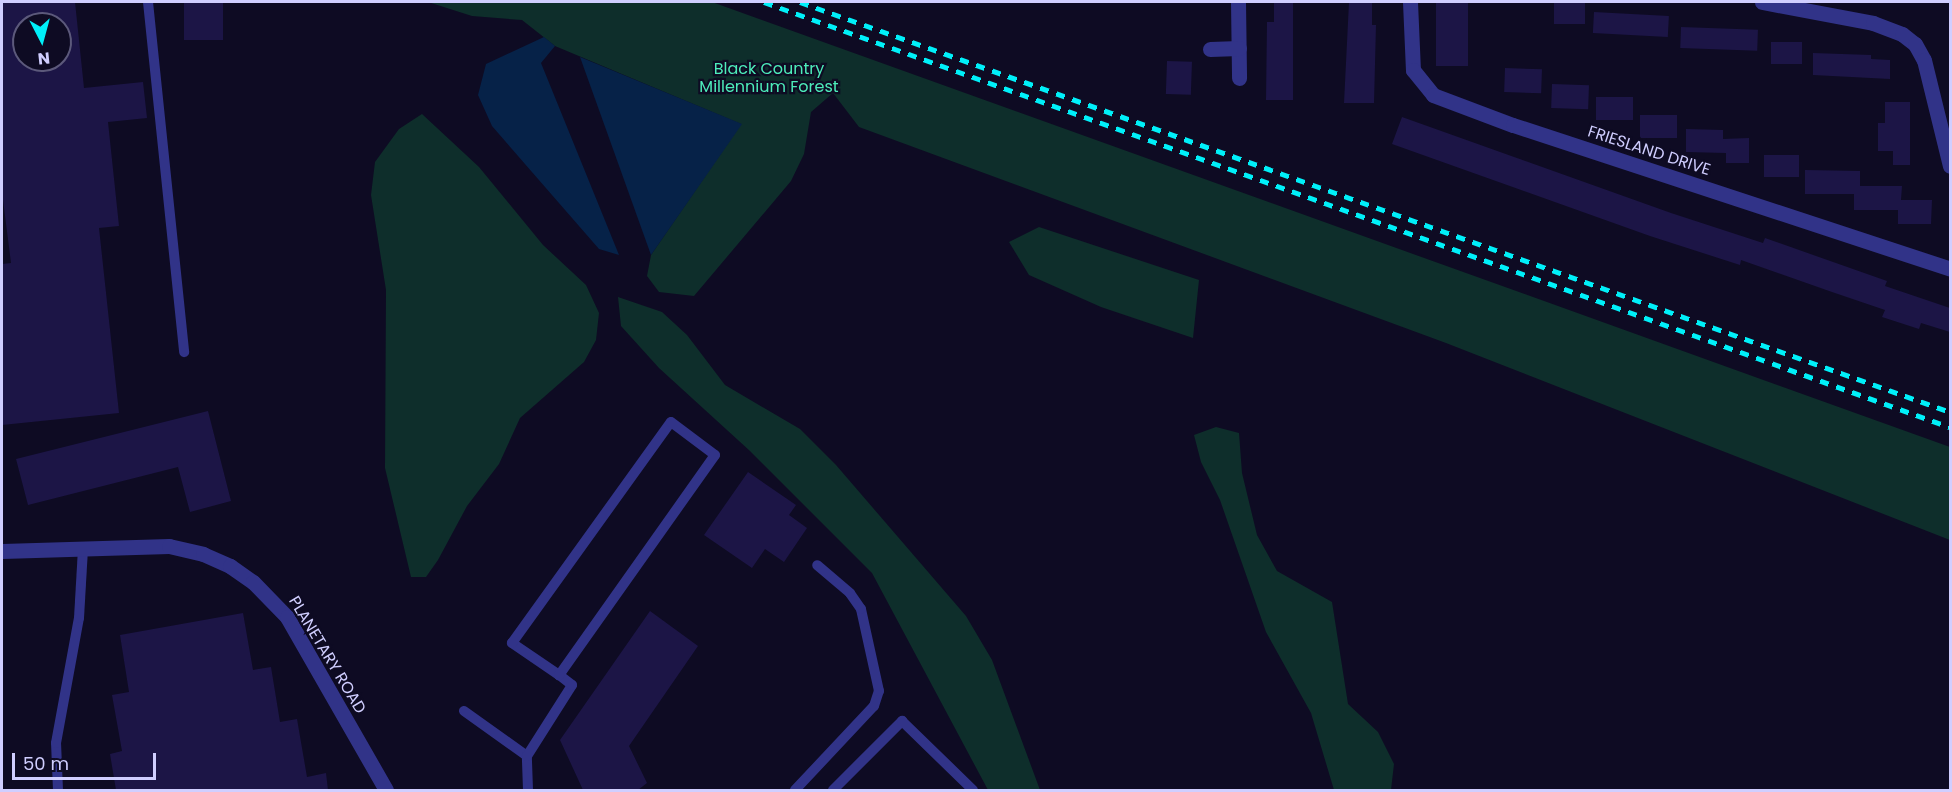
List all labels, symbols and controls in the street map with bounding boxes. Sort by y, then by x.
north arrow [12,12,72,72]
text: N [37,46,51,70]
park label: Black Country Millennium Forest [699,59,839,97]
street label: FRIESLAND DRIVE [1585,122,1713,180]
street label: PLANETARY ROAD [284,593,370,717]
scale bar [15,741,159,779]
text: 50 m [23,751,69,776]

